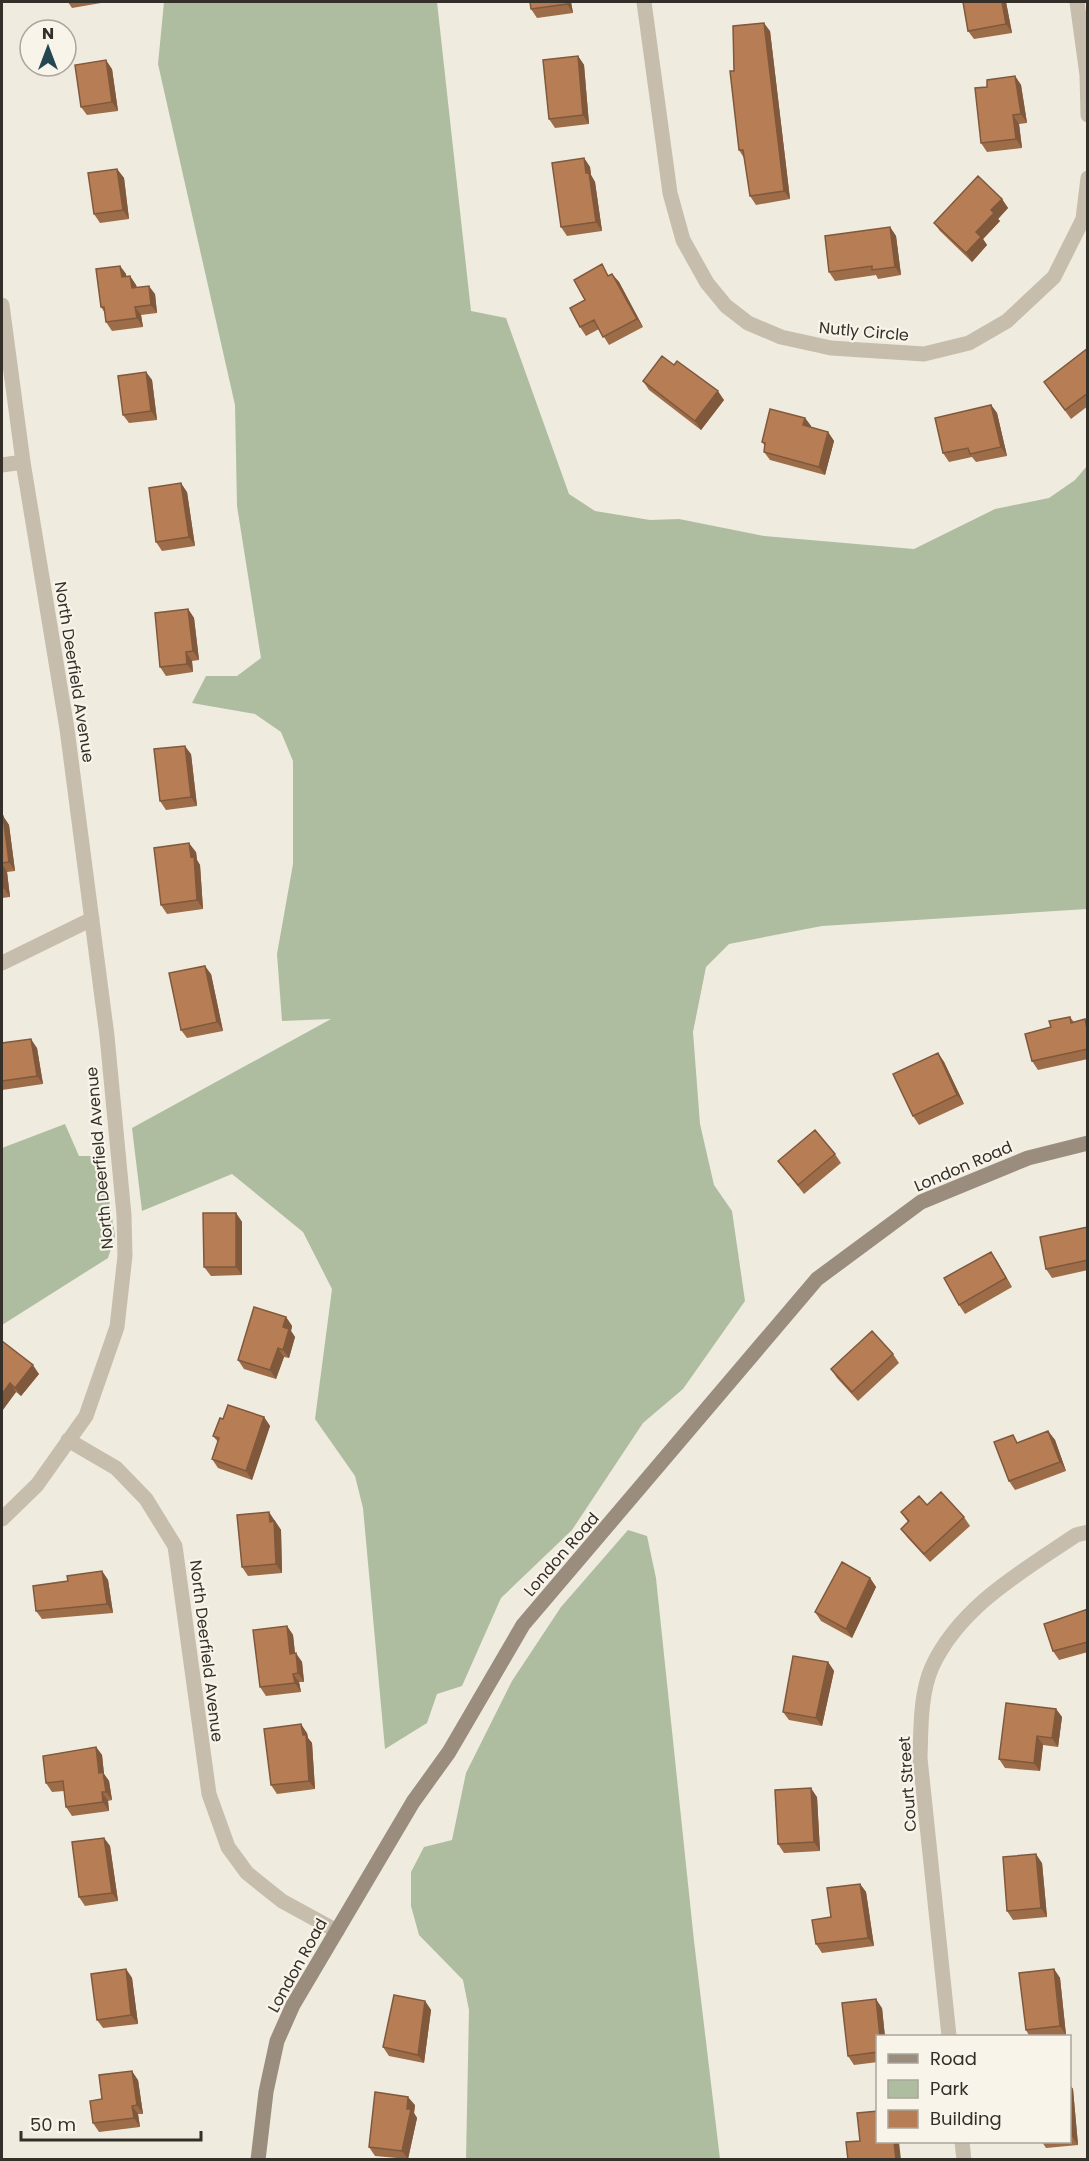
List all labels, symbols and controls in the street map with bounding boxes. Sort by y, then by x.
north arrow [18,18,78,78]
text: N [42,22,54,45]
street label: Nutly Circle [818,316,910,347]
street label: North Deerfield Avenue [49,580,100,764]
street label: North Deerfield Avenue [80,1066,119,1250]
street label: London Road [911,1135,1016,1197]
street label: London Road [518,1507,604,1601]
street label: North Deerfield Avenue [184,1559,229,1743]
street label: Court Street [893,1735,922,1833]
street label: London Road [262,1914,333,2017]
legend [876,2035,1071,2143]
text: Road [930,2046,977,2071]
text: Park [930,2076,969,2101]
scale bar [21,2104,201,2142]
text: Building [930,2106,1002,2131]
text: 50 m [30,2112,76,2137]

